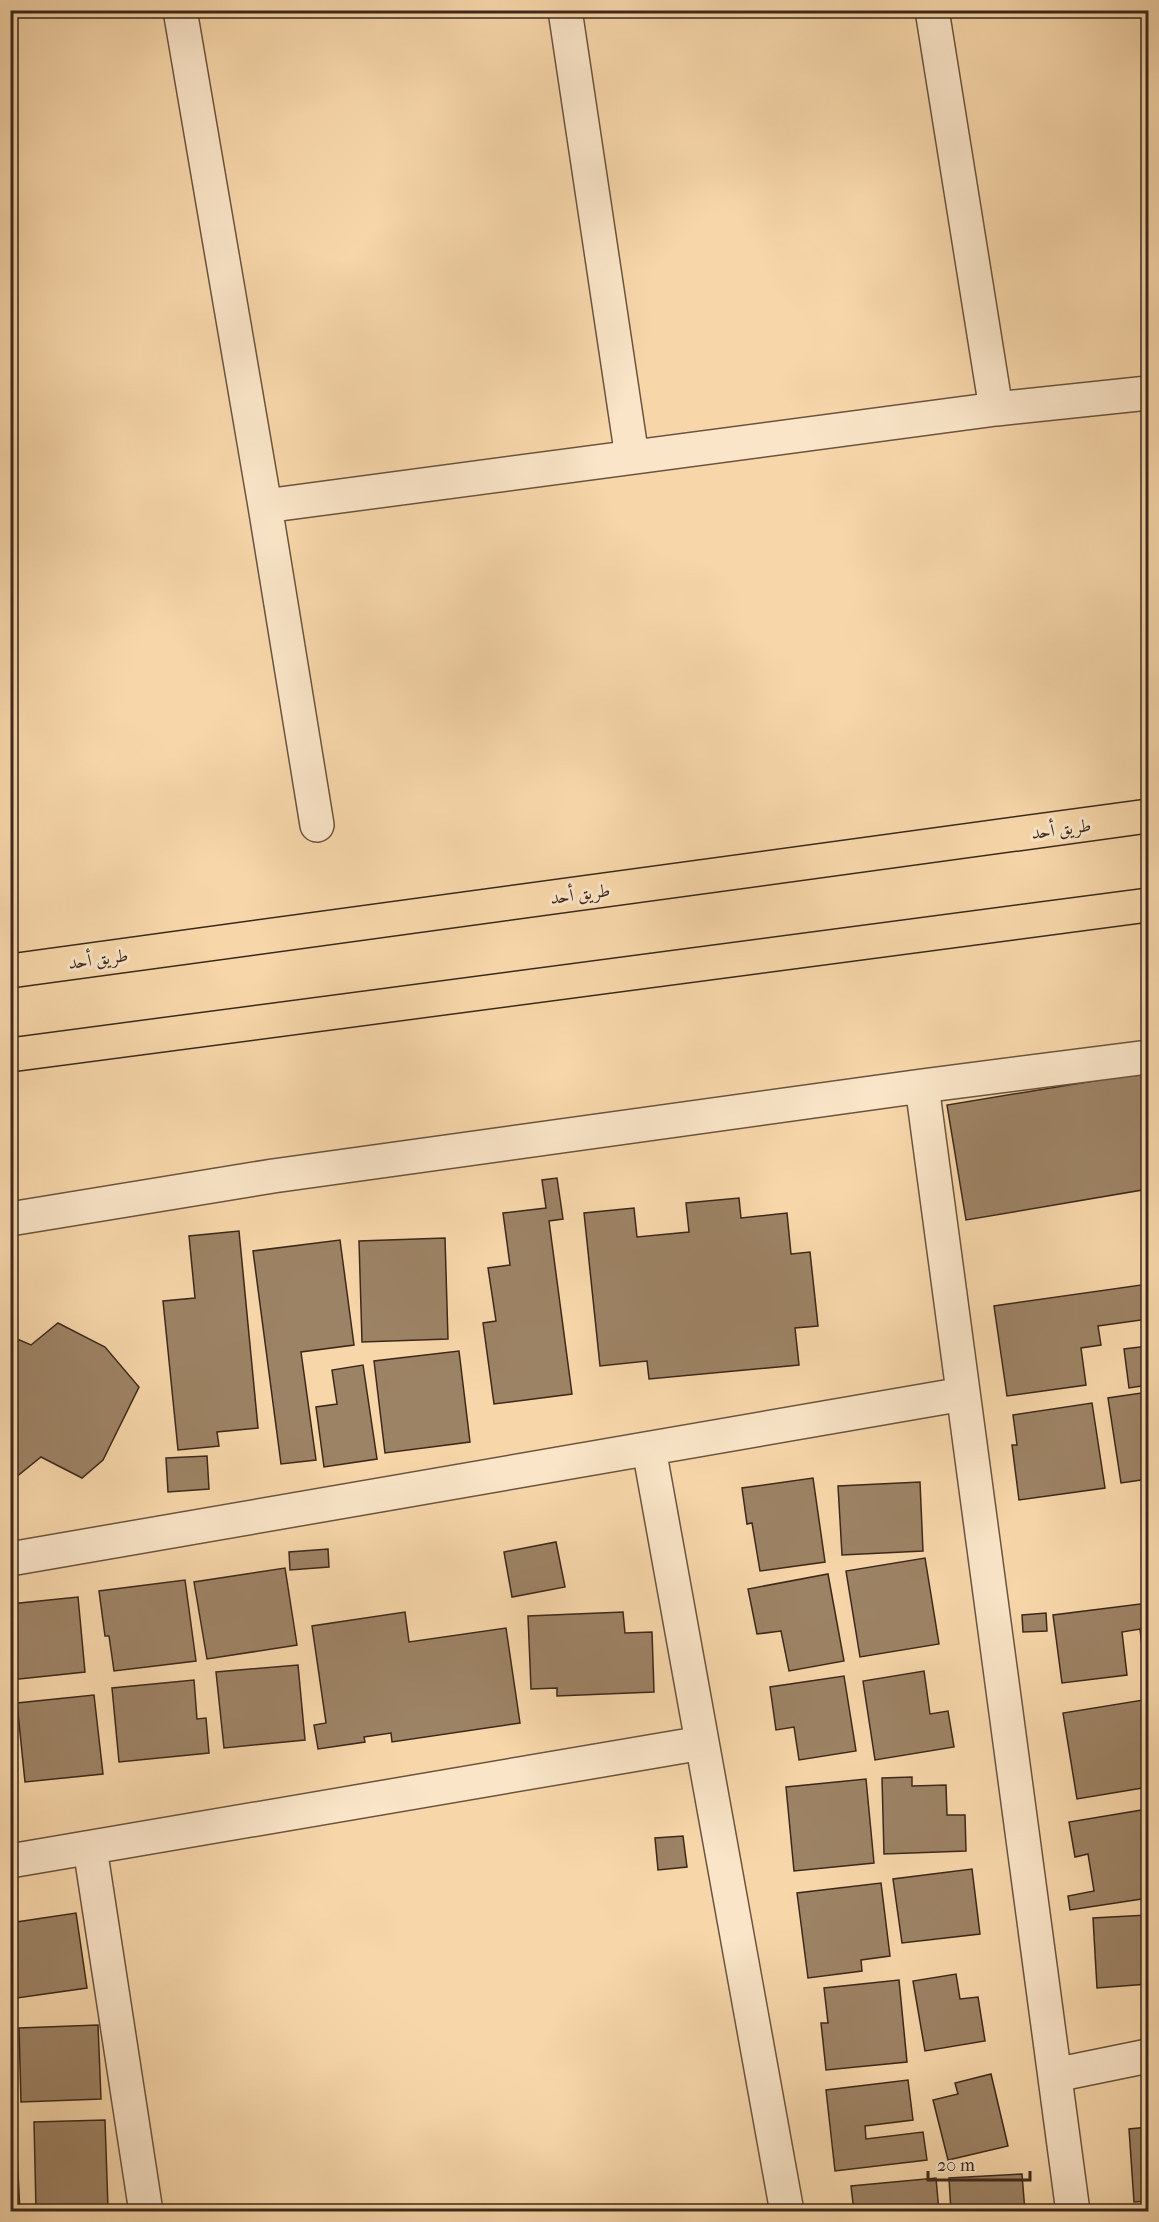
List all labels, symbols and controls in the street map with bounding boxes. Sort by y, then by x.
street label: طريق أحد [1029,812,1093,845]
street label: طريق أحد [548,877,612,910]
street label: طريق أحد [66,942,130,975]
scale bar [928,2144,1030,2182]
text: 20 m [937,2155,975,2176]

